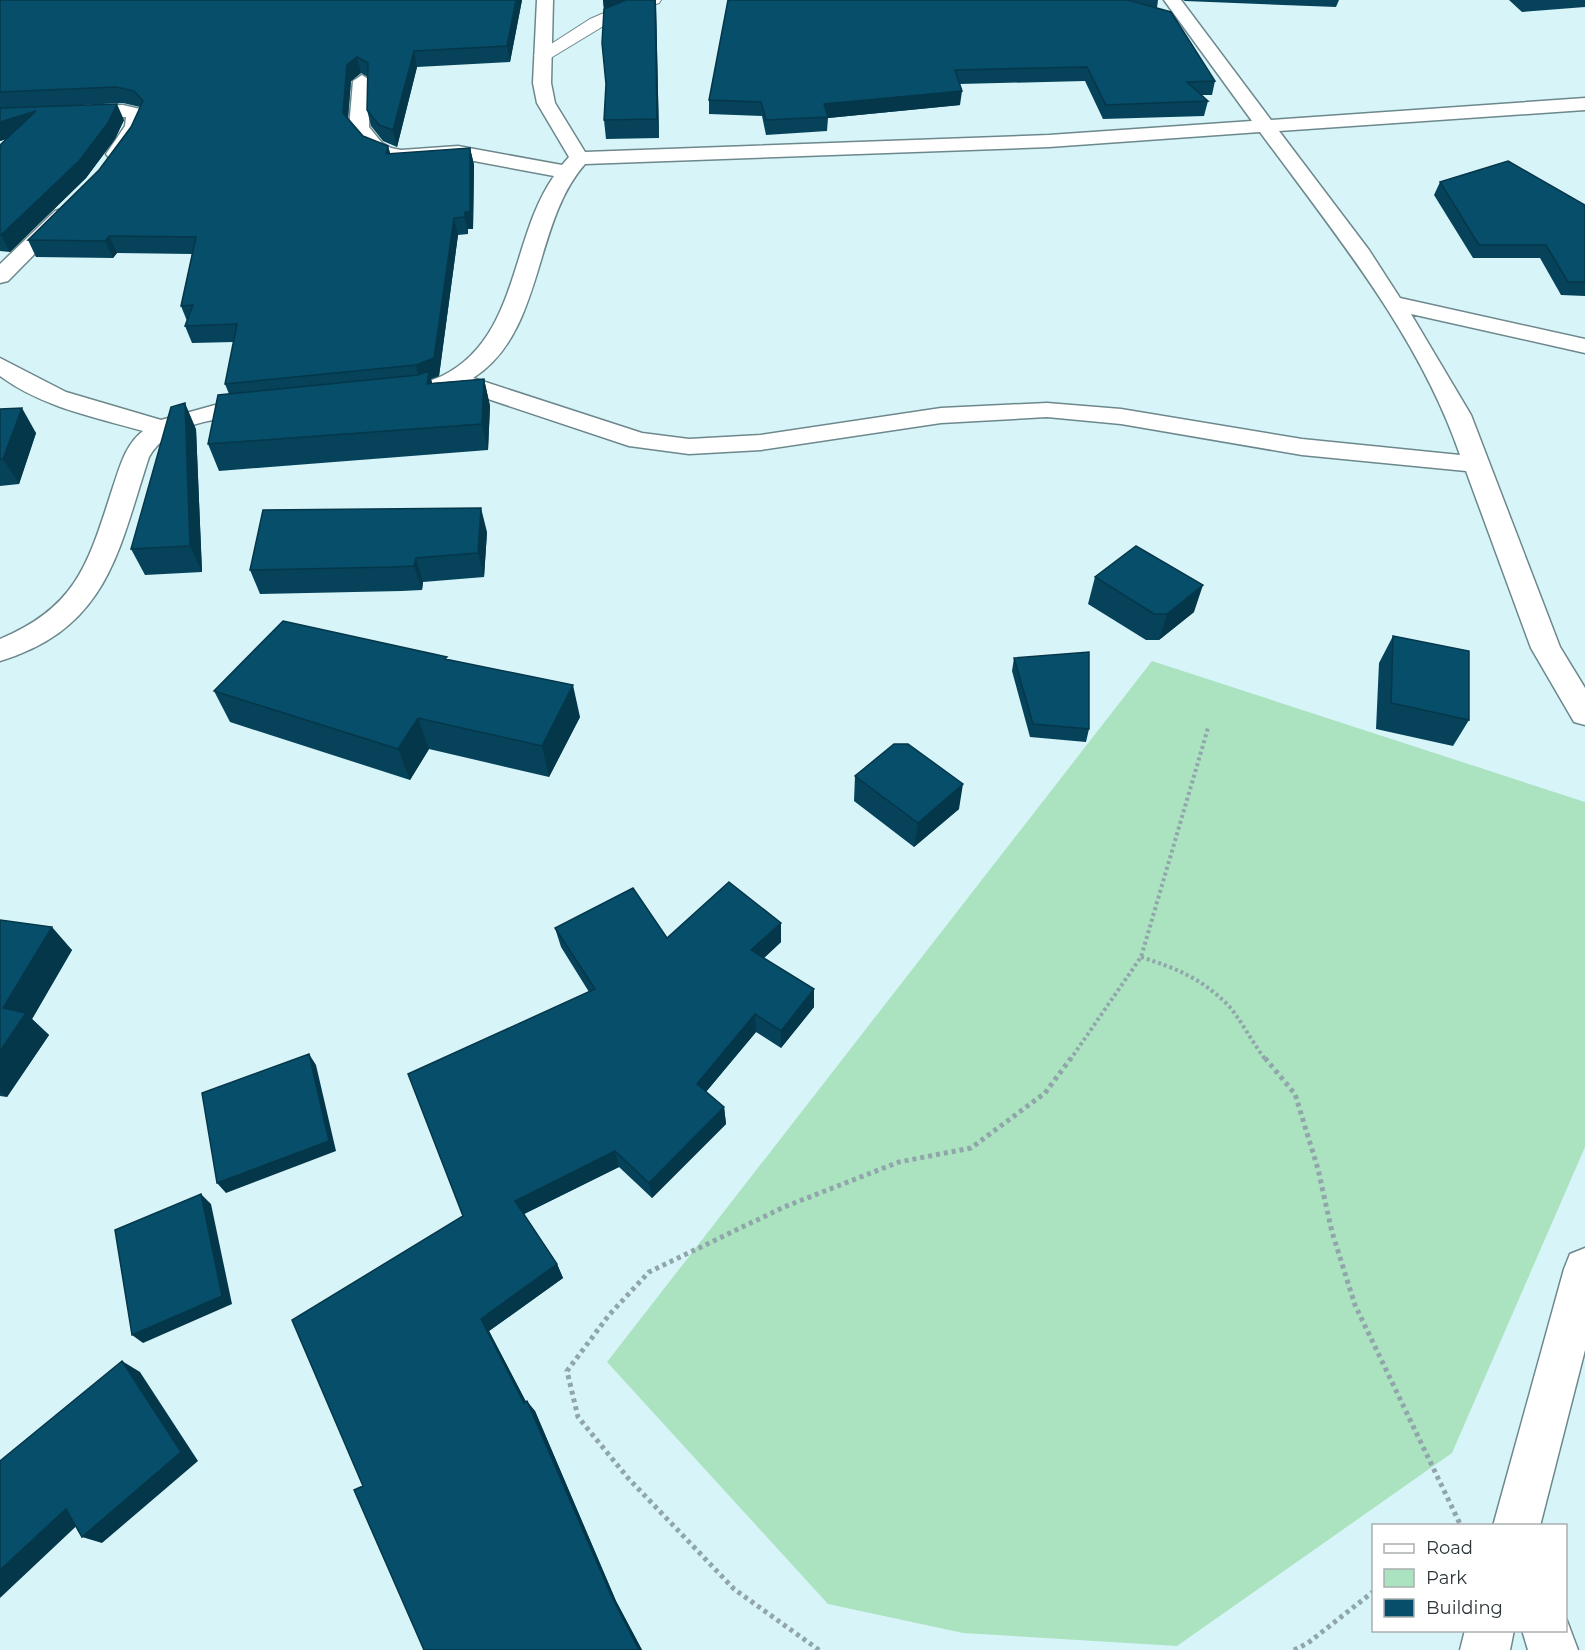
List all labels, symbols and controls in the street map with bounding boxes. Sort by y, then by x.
legend [1372,1524,1567,1632]
text: Road [1426,1537,1473,1559]
text: Park [1426,1567,1467,1589]
text: Building [1426,1597,1503,1619]

